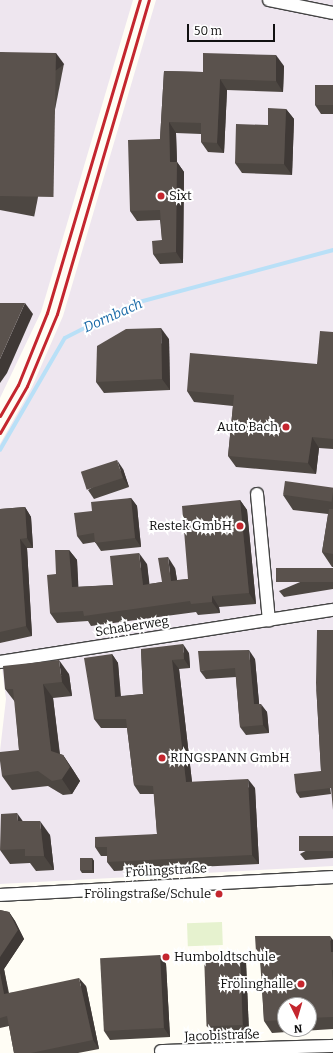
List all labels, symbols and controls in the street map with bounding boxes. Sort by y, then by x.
scale bar [189,16,277,42]
text: 50 m [194,24,222,38]
place label: Sixt [169,188,192,204]
marker: Sixt [156,191,166,201]
water label: Dornbach [81,296,145,336]
place label: Auto Bach [217,419,278,435]
marker: Auto Bach [281,422,291,432]
place label: Restek GmbH [149,518,232,534]
marker: Restek GmbH [235,521,245,531]
street label: Schaberweg [94,613,170,641]
place label: RINGSPANN GmbH [170,750,290,766]
marker: RINGSPANN GmbH [157,753,167,763]
street label: Frölingstraße [125,861,207,881]
place label: Frölingstraße/Schule [84,886,211,902]
marker: Frölingstraße/Schule [214,889,224,899]
place label: Humboldtschule [174,949,275,965]
marker: Humboldtschule [161,952,171,962]
place label: Frölinghalle [220,976,293,992]
marker: Frölinghalle [296,979,306,989]
north arrow [277,997,317,1037]
text: N [293,1022,303,1035]
street label: Jacobistraße [184,1027,260,1045]

